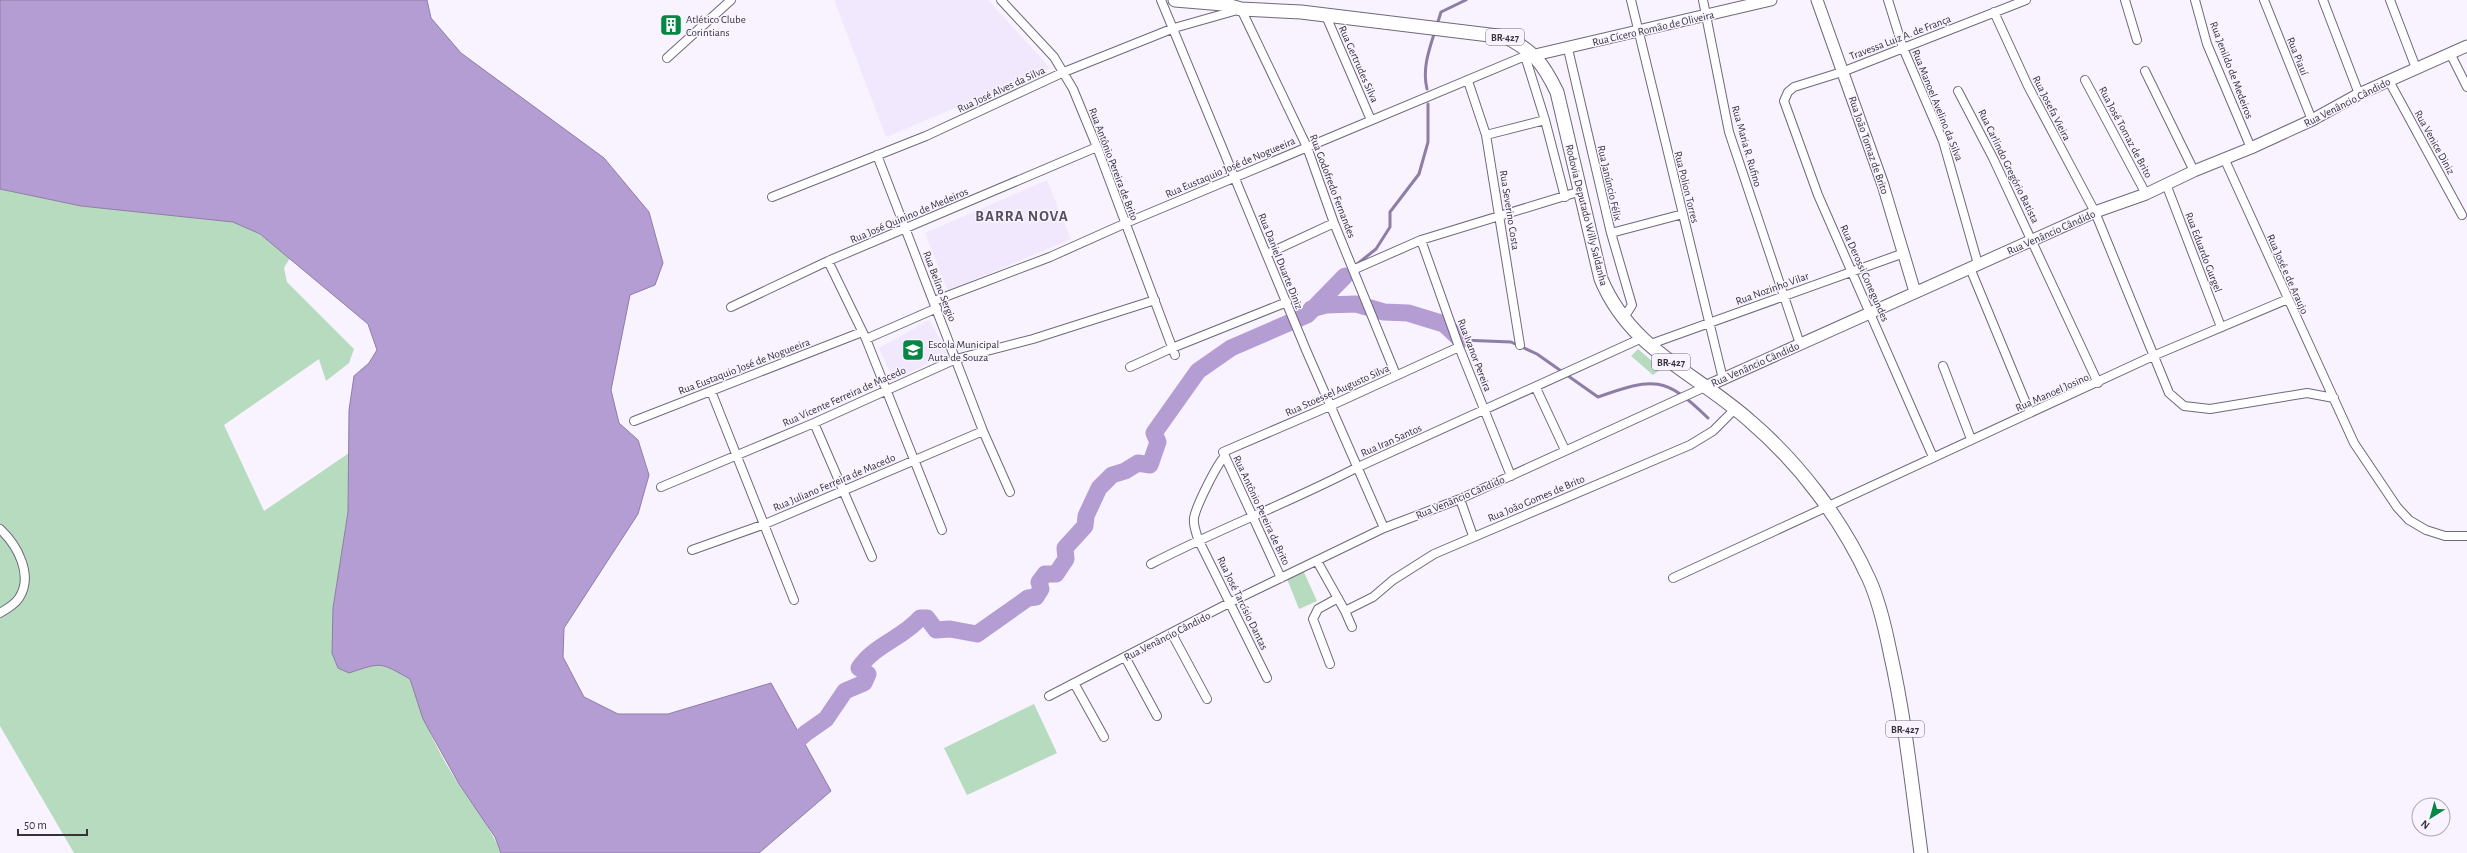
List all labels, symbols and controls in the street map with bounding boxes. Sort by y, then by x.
street label: Rua Cícero Romão de Oliveira [1591,9,1715,48]
building icon: Atlético Clube Corintians [658,12,684,38]
street label: Travessa Luiz A. de França [1848,13,1952,62]
place label: Atlético Clube Corintians [686,14,746,38]
street label: Rua Jenildo de Medeiros [2208,20,2255,120]
street label: Rua Gertrudes Silva [1337,24,1380,104]
road number: BR-427 [1486,29,1524,45]
street label: Rua Piauí [2285,36,2310,77]
street label: Rua Manoel Avelino da Silva [1910,48,1965,163]
street label: Rua José Alves da Silva [956,64,1047,115]
street label: Rua Josefa Vieira [2030,74,2073,143]
street label: Rua Venâncio Cândido [2302,76,2392,129]
street label: Rua José Tomaz de Brito [2097,85,2154,180]
street label: Rua João Tomaz de Brito [1847,95,1890,196]
street label: Rua Maria R. Rufino [1730,104,1763,188]
street label: Rua Antônio Pereira de Brito [1087,106,1140,222]
street label: Rua Carlindo Gregório Batista [1976,107,2041,225]
street label: Rua Venice Diniz [2412,108,2457,176]
street label: Rua Godofredo Fernandes [1308,133,1357,240]
street label: Rua Eustaquio José de Nogueeira [1164,135,1297,200]
street label: Rodovia Deputado Willy Saldanha [1564,143,1609,287]
street label: Rua Janúncio Félix [1595,144,1624,222]
street label: Rua Polion Torres [1672,150,1701,224]
street label: Rua Severino Costa [1498,169,1521,251]
street label: Rua José Quinino de Medeiros [849,186,970,245]
street label: Rua Venâncio Cândido [2005,208,2097,257]
district label: BARRA NOVA [975,209,1069,224]
street label: Rua Eduardo Gurgel [2183,211,2224,294]
street label: Rua Daniel Duarte Diniz [1256,212,1305,311]
street label: Rua Derossi Conegundes [1838,223,1891,323]
street label: Rua José e de Araujo [2265,233,2310,316]
street label: Rua Belino Sergio [921,249,958,323]
street label: Rua Nozinho Vilar [1734,270,1811,307]
street label: Rua Ivanor Pereira [1456,317,1493,393]
street label: Rua Eustaquio José de Nogueeira [677,336,811,397]
school or university icon: Escola Municipal Auta de Souza [900,337,926,363]
place label: Escola Municipal Auta de Souza [928,339,999,363]
street label: Rua Venâncio Cândido [1709,340,1801,389]
road number: BR-427 [1652,354,1690,370]
street label: Rua Stoessel Augusto Silva [1284,363,1391,418]
street label: Rua Vicente Ferreira de Macedo [781,364,908,429]
street label: Rua Manoel Josino [2014,371,2091,414]
street label: Rua Iran Santos [1359,422,1423,459]
street label: Rua Juliano Ferreira de Macedo [771,452,897,513]
street label: Rua Antônio Pereira de Brito [1231,454,1292,567]
street label: Rua João Gomes de Brito [1486,473,1586,524]
street label: Rua Venâncio Cândido [1414,474,1506,521]
street label: Rua José Tarcísio Dantas [1215,555,1270,652]
street label: Rua Venâncio Cândido [1122,610,1212,663]
road number: BR-427 [1886,721,1924,737]
north arrow [2411,797,2451,837]
scale bar [18,811,87,837]
text: N [2419,818,2432,831]
text: 50 m [24,819,47,831]

